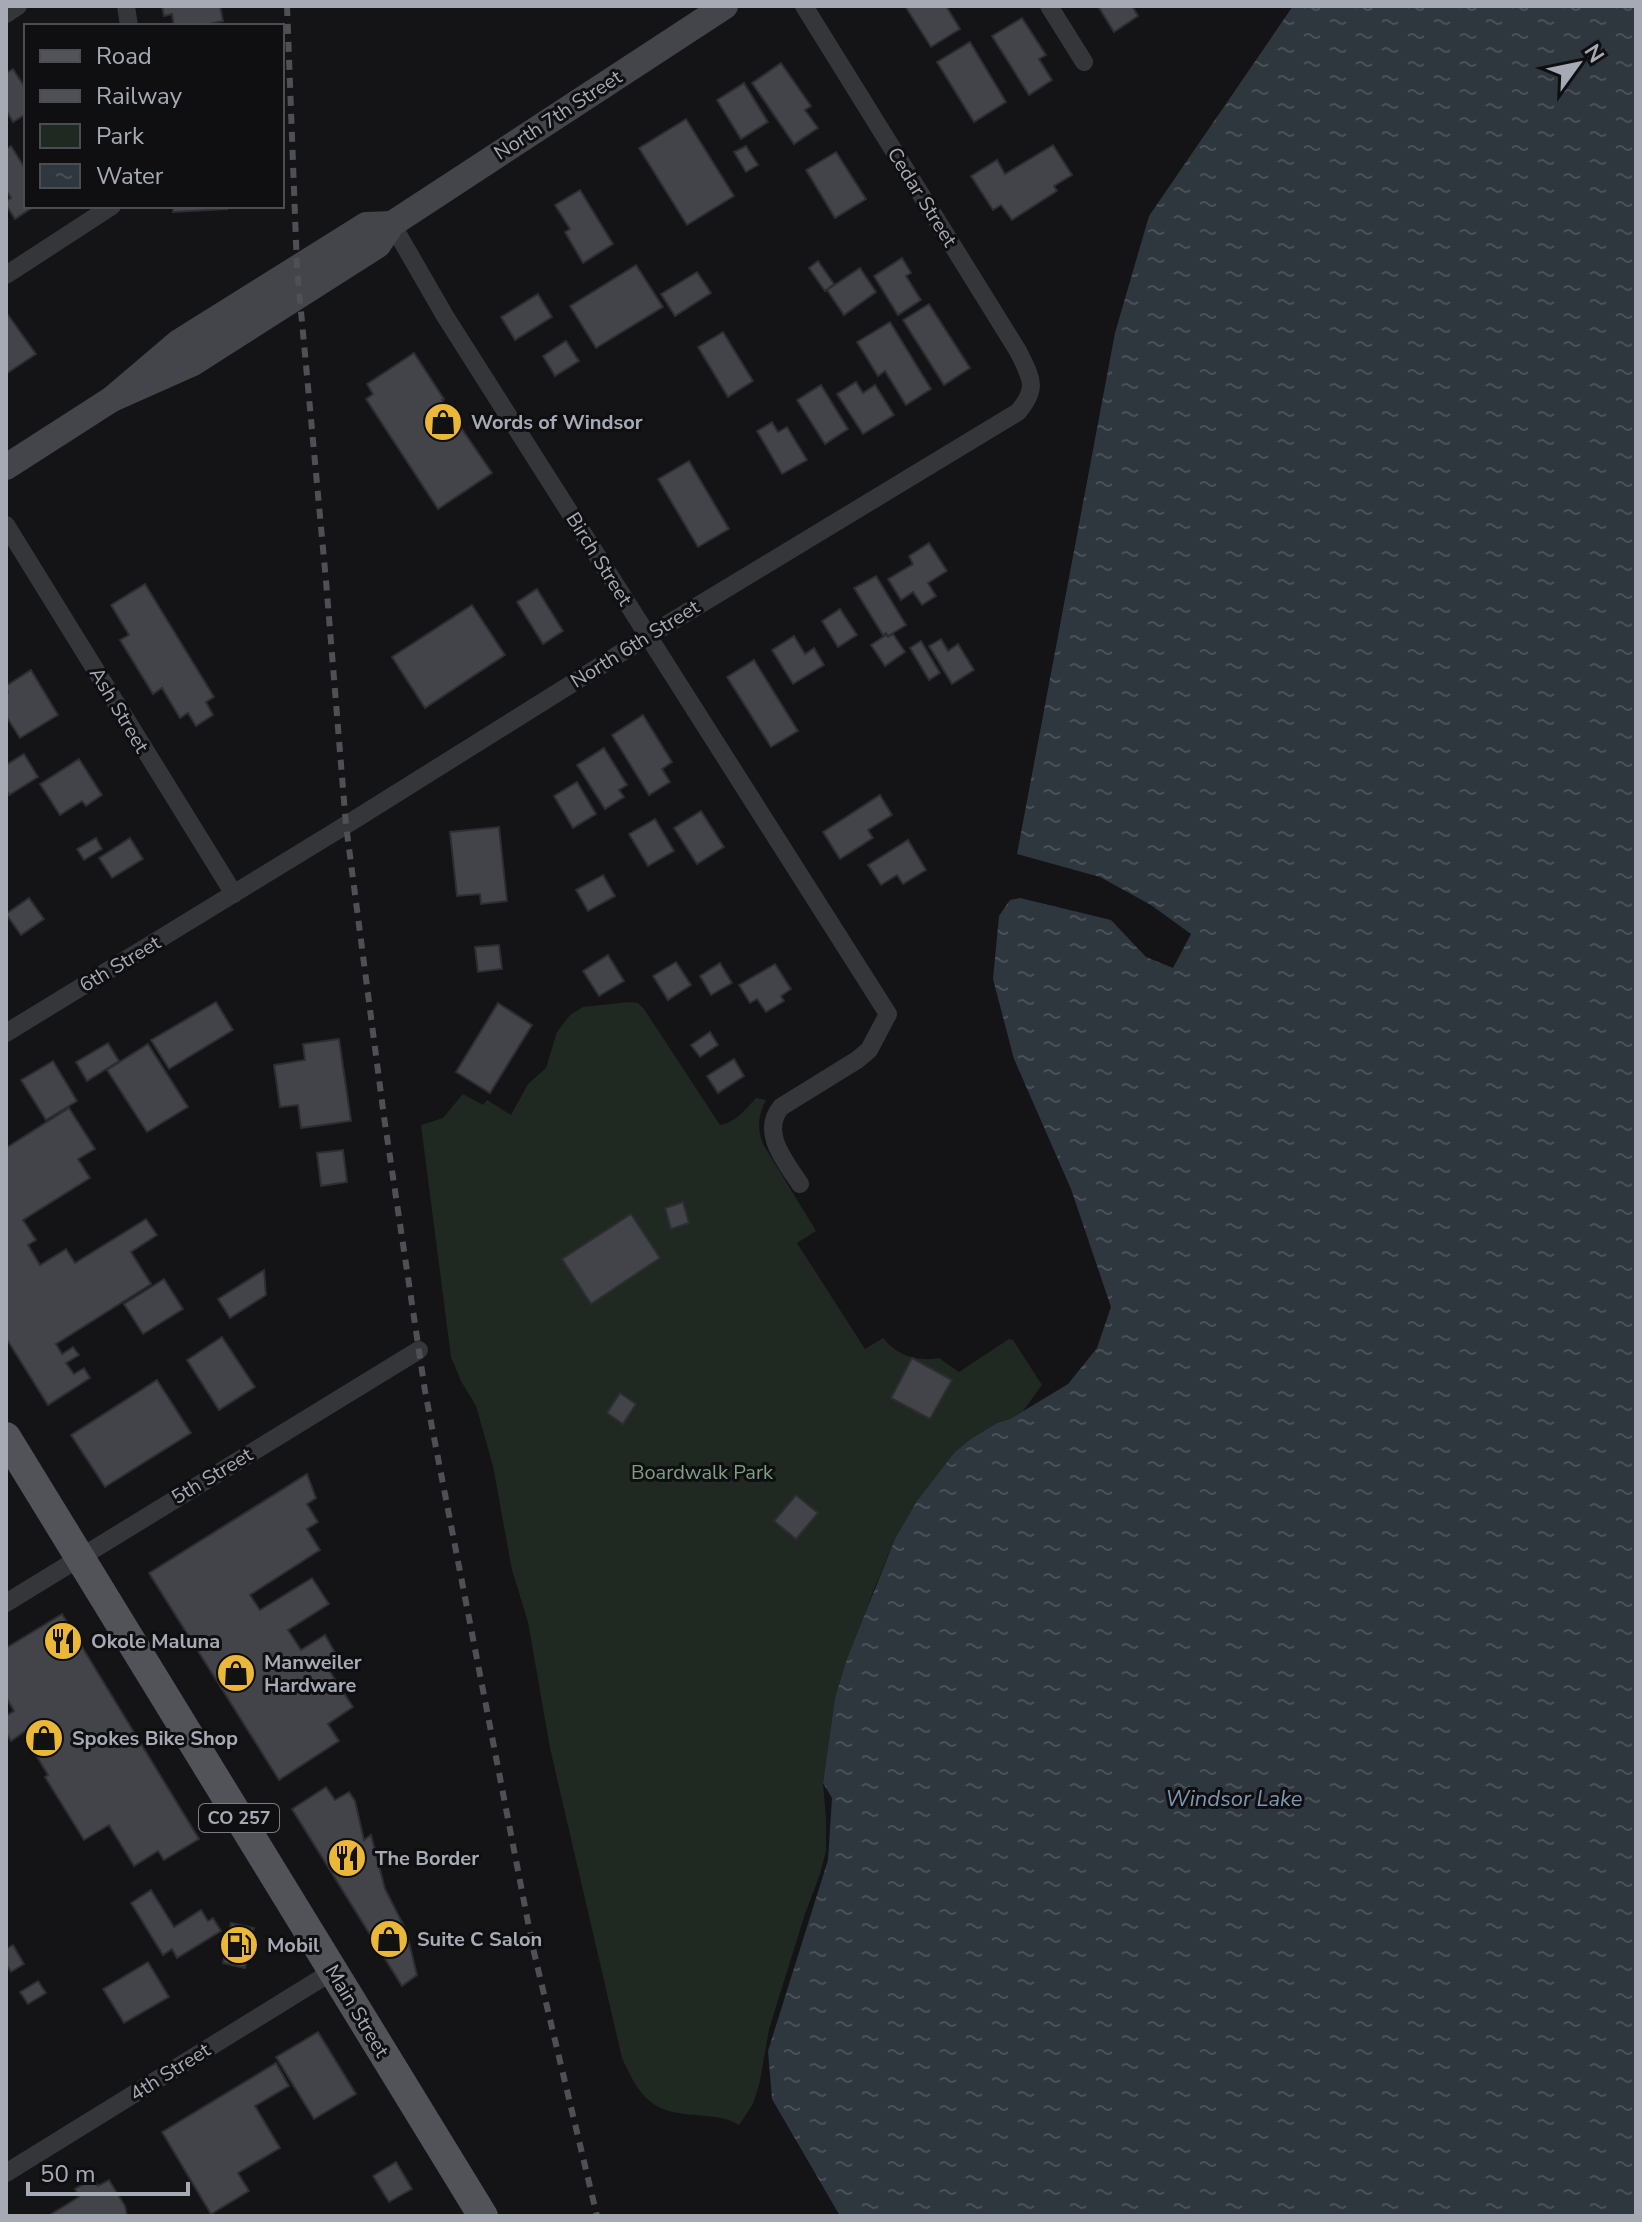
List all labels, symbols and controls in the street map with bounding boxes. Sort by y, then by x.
legend [24,24,284,208]
north arrow [1538,24,1618,104]
text: N [1577,39,1611,69]
text: Road [96,40,152,72]
street label: North 7th Street [489,63,628,166]
text: Railway [96,80,183,112]
text: Park [96,120,145,152]
street label: Cedar Street [881,142,964,253]
text: Water [96,160,164,192]
shop icon: Words of Windsor [422,401,464,443]
place label: Words of Windsor [471,409,643,436]
street label: Birch Street [560,507,639,612]
street label: North 6th Street [565,593,705,694]
street label: Ash Street [83,662,156,759]
street label: 6th Street [74,929,166,999]
street label: 5th Street [166,1441,258,1511]
park label: Boardwalk Park [631,1459,774,1486]
restaurant icon: Okole Maluna [42,1620,84,1662]
place label: Okole Maluna [91,1628,220,1655]
place label: Manweiler Hardware [264,1649,362,1699]
shop icon: Manweiler Hardware [215,1652,257,1694]
shop icon: Spokes Bike Shop [23,1717,65,1759]
place label: Spokes Bike Shop [72,1725,238,1752]
water label: Windsor Lake [1165,1784,1303,1814]
road number: CO 257 [199,1804,279,1832]
restaurant icon: The Border [326,1837,368,1879]
place label: The Border [375,1845,479,1872]
shop icon: Suite C Salon [368,1918,410,1960]
fuel station icon: Mobil [218,1924,260,1966]
place label: Suite C Salon [417,1926,542,1953]
place label: Mobil [267,1932,320,1959]
street label: Main Street [319,1960,396,2063]
street label: 4th Street [125,2036,216,2107]
scale bar [28,2146,188,2196]
text: 50 m [40,2158,96,2190]

